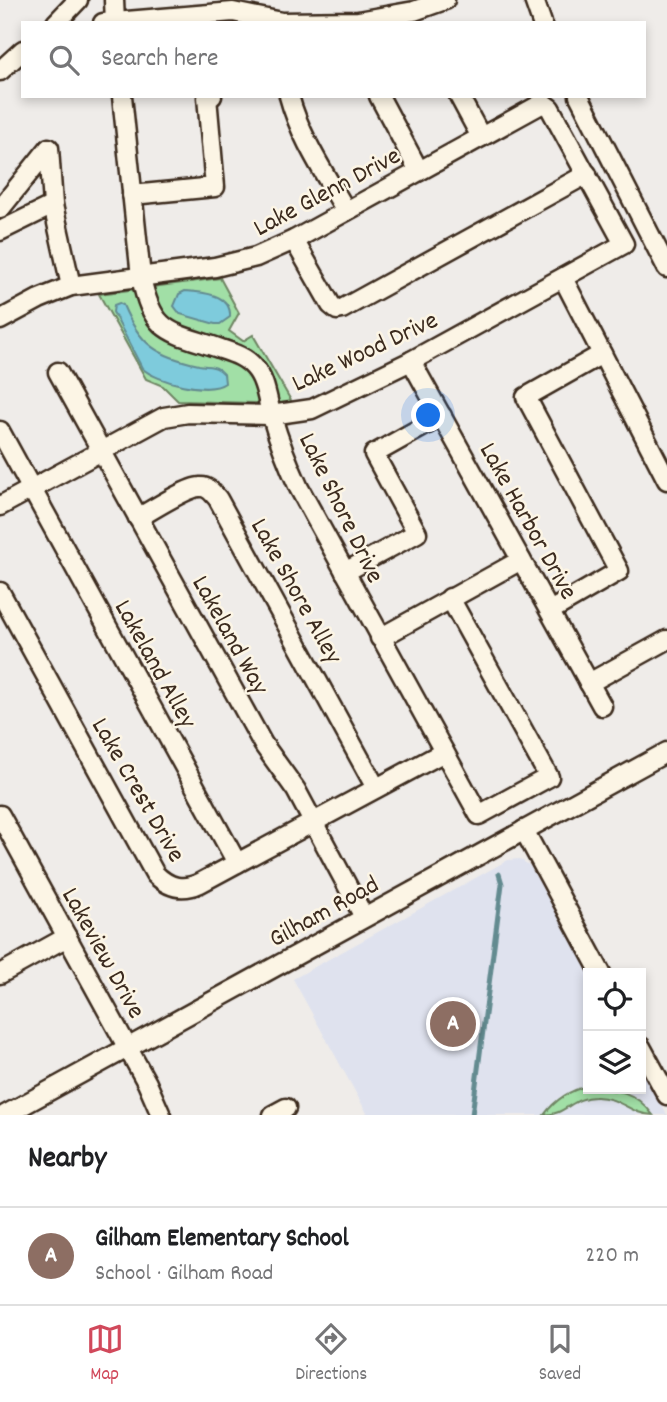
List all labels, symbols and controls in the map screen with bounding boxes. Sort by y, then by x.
search box [21,21,646,98]
icon: search [45,41,83,79]
text: Search here [101,41,219,78]
street label: Lake Glenn Drive [248,139,408,247]
street label: Lake Wood Drive [286,303,445,403]
your location [411,398,445,432]
street label: Lake Shore Drive [288,427,392,590]
street label: Lake Harbor Drive [468,436,585,607]
street label: Lake Shore Alley [240,512,350,672]
street label: Lakeland Way [181,569,277,702]
street label: Lakeland Alley [103,594,205,736]
street label: Lake Crest Drive [81,712,193,870]
street label: Gilham Road [263,868,386,958]
street label: Lakeview Drive [51,881,153,1026]
map controls [583,968,646,1094]
button: locate [583,968,646,1031]
pin: A [430,998,476,1050]
button: layers [583,1031,646,1094]
text: Nearby [28,1139,106,1182]
text: Gilham Elementary School [95,1221,349,1258]
text: A [45,1240,57,1273]
text: 220 m [585,1240,639,1273]
text: School · Gilham Road [95,1258,273,1291]
tab: Map [86,1320,124,1389]
tab: Directions [295,1320,367,1389]
tab: Saved [539,1320,581,1389]

